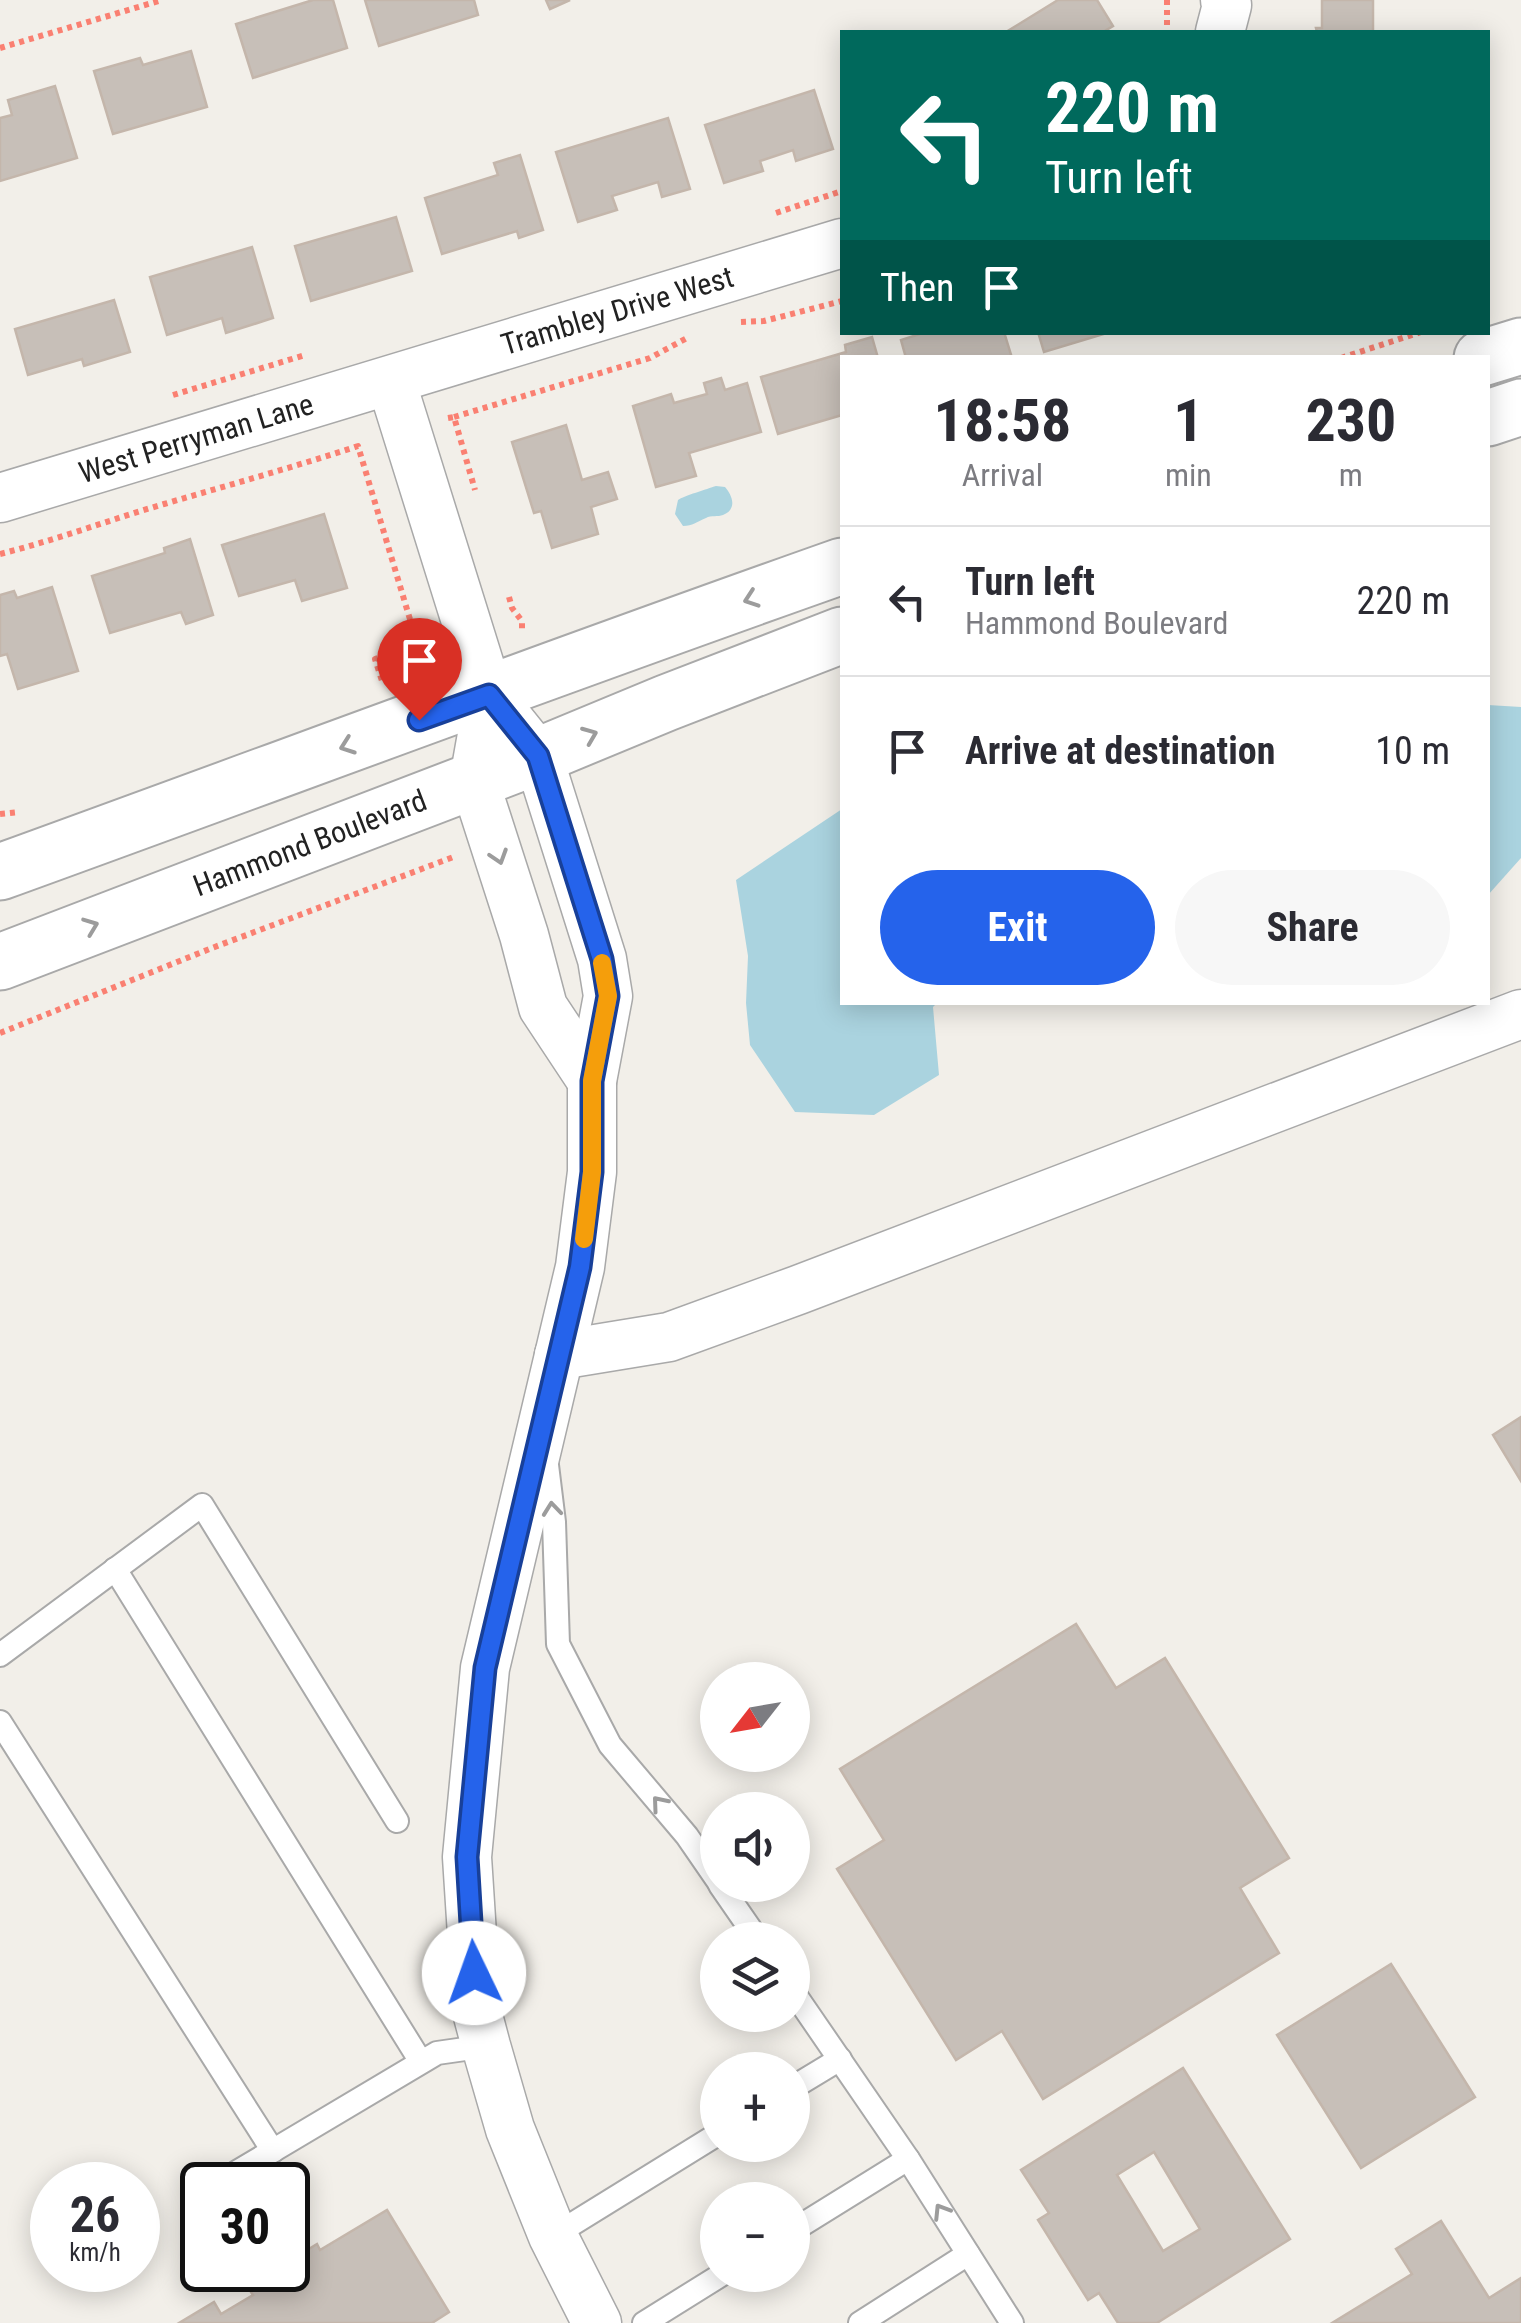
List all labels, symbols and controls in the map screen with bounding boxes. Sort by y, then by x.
text: 220 m [1045,67,1219,149]
icon: left [880,70,1010,200]
text: Turn left [1045,151,1193,204]
street label: Trambley Drive West [497,259,737,362]
icon: arrive [974,260,1029,315]
text: Then [880,266,954,310]
text: 18:58 [934,385,1071,456]
text: 1 [1173,385,1204,456]
text: 230 [1305,385,1396,456]
street label: West Perryman Lane [75,386,317,490]
text: Arrival [962,456,1043,494]
text: min [1165,456,1212,494]
text: m [1339,456,1363,494]
text: Turn left [965,560,1095,604]
icon: left [880,574,935,629]
text: 220 m [1356,579,1450,623]
one-way arrow [743,587,760,607]
text: Hammond Boulevard [965,604,1228,642]
pin [377,618,462,721]
icon: arrive [392,633,447,688]
icon: arrive [880,724,935,779]
one-way arrow [580,726,598,746]
text: Arrive at destination [965,729,1275,773]
text: 10 m [1375,729,1450,773]
one-way arrow [339,734,356,755]
street label: Hammond Boulevard [188,782,431,903]
one-way arrow [487,848,508,865]
button: Exit [880,870,1155,985]
button: Share [1175,870,1450,985]
one-way arrow [81,918,98,938]
one-way arrow [542,1501,563,1517]
north arrow [700,1662,810,1772]
map controls [700,1662,810,2292]
button: sound [700,1792,810,1902]
one-way arrow [653,1797,671,1815]
position arrow [422,1921,526,2025]
button: layers [700,1922,810,2032]
button: + [700,2052,810,2162]
speed limit sign: 30 [180,2162,310,2292]
button: − [700,2182,810,2292]
text: 26 [70,2186,120,2244]
one-way arrow [934,2204,953,2222]
text: km/h [69,2238,121,2267]

